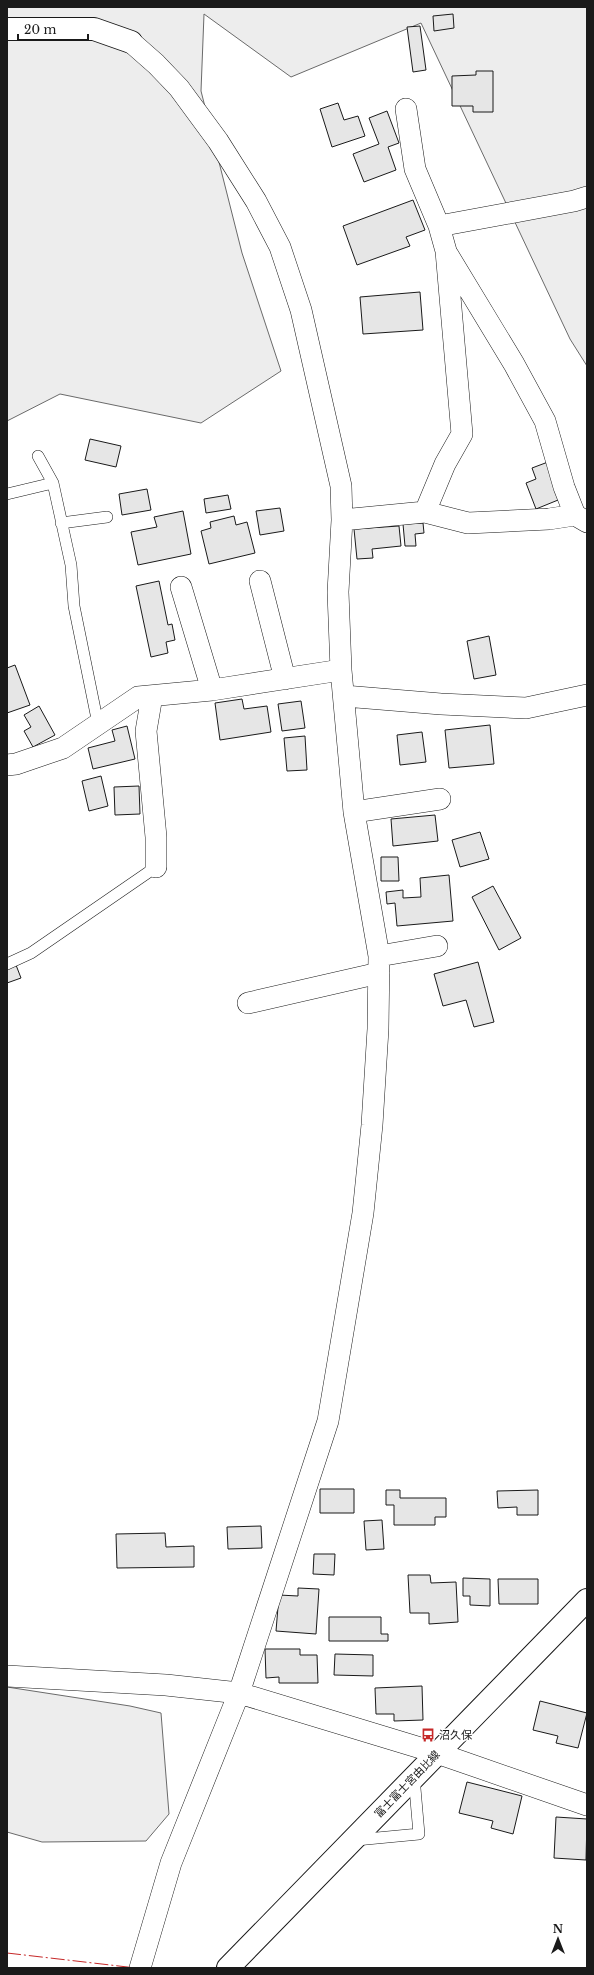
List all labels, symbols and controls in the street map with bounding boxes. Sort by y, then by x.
scale bar [18,16,88,42]
text: 20 m [24,22,56,37]
bus stop icon: 沼久保 [420,1727,436,1743]
place label: 沼久保 [439,1728,473,1742]
street label: 富士富士宮由比線 [371,1747,443,1821]
north arrow [538,1919,578,1959]
text: N [553,1922,564,1936]

